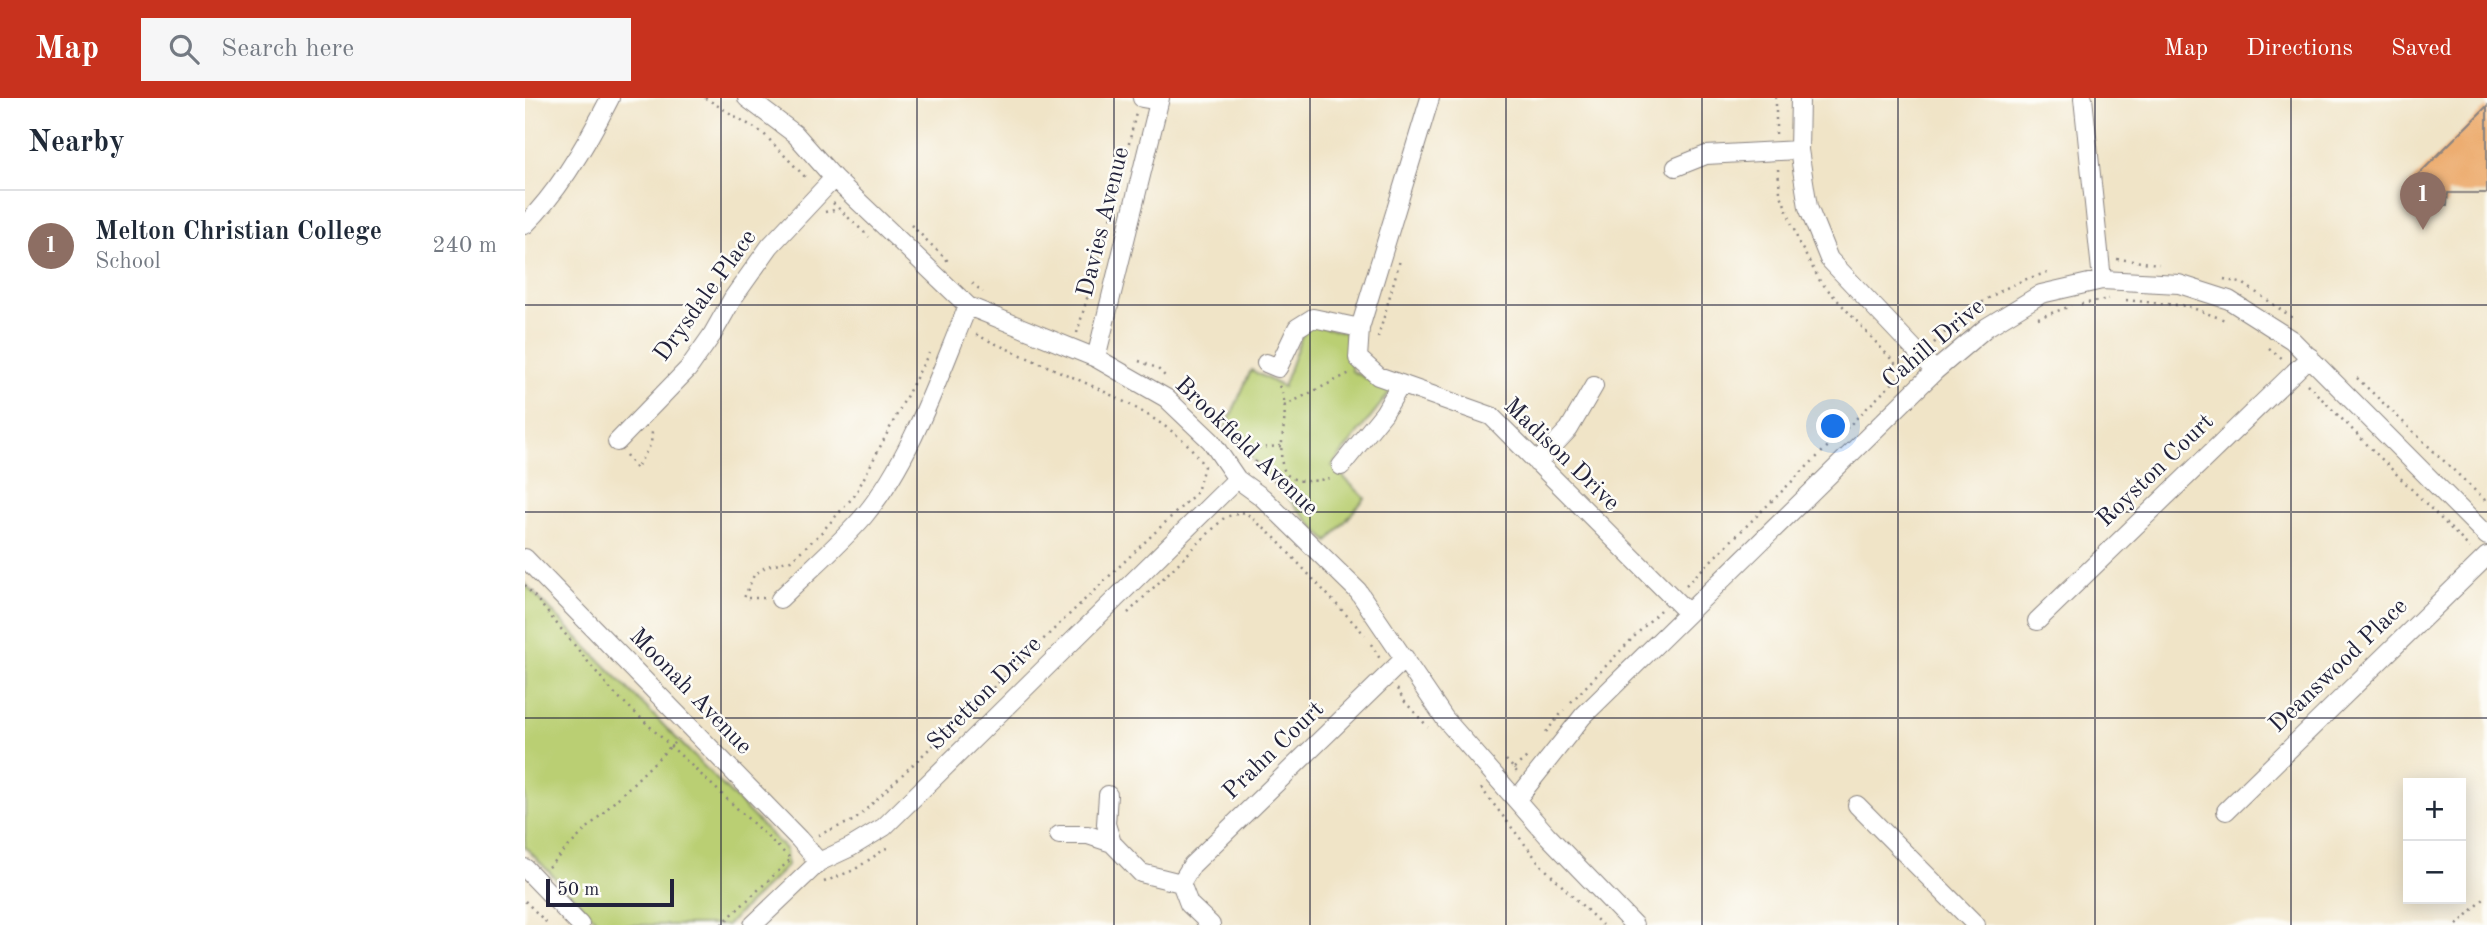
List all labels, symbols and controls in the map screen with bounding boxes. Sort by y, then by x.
search box [141,18,631,81]
icon: search [165,30,203,68]
text: Map [35,33,99,66]
text: Search here [221,36,354,62]
text: Map [2164,37,2208,61]
text: Directions [2246,37,2353,61]
text: Saved [2391,37,2452,61]
text: Nearby [28,128,125,158]
street label: Davies Avenue [1074,145,1134,299]
pin: 1 [2400,172,2446,230]
text: Melton Christian College [95,219,382,245]
street label: Drysdale Place [650,226,762,366]
text: 1 [44,234,58,257]
text: 240 m [432,234,497,257]
text: School [95,250,161,273]
street label: Cahill Drive [1878,295,1990,393]
street label: Brookfield Avenue [1170,373,1322,521]
street label: Madison Drive [1498,394,1624,516]
your location [1816,409,1850,443]
street label: Royston Court [2093,410,2219,532]
street label: Deanswood Place [2265,594,2413,738]
street label: Moonah Avenue [624,624,756,760]
street label: Stretton Drive [923,632,1047,756]
street label: Prahn Court [1219,697,1329,805]
map controls [2403,778,2466,904]
button: + [2403,778,2466,841]
button: − [2403,841,2466,904]
scale bar [546,876,674,908]
text: 50 m [557,881,599,900]

